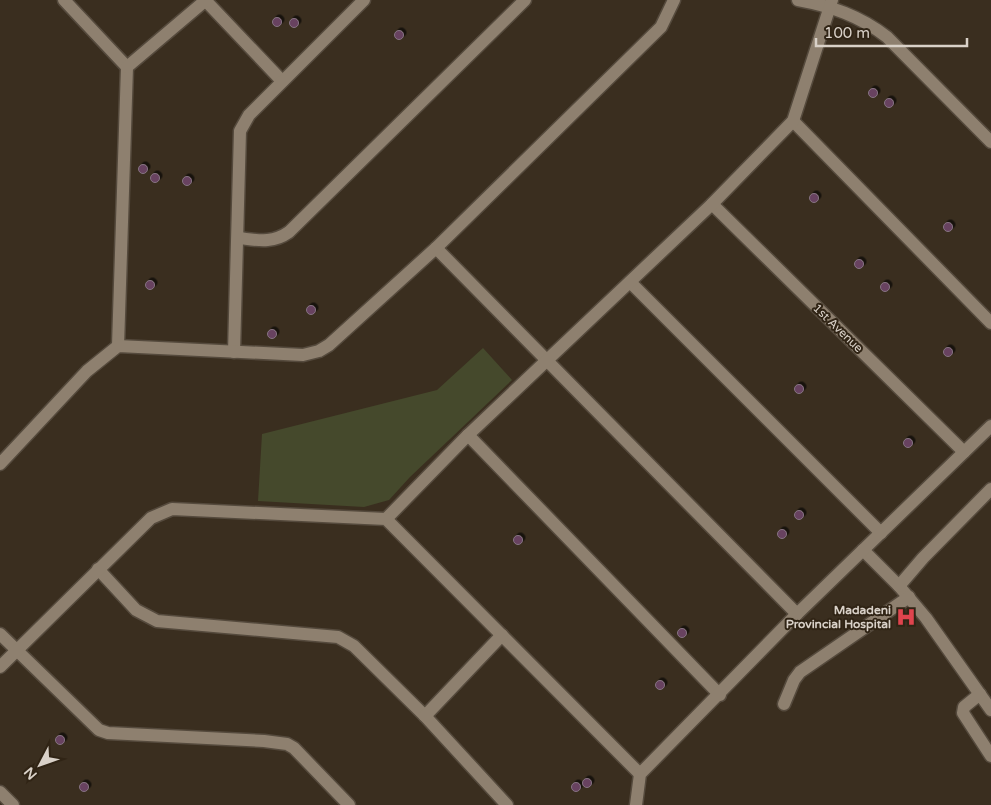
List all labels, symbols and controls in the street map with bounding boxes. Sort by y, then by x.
scale bar [816,15,967,47]
text: 100 m [824,24,870,42]
street label: 1st Avenue [810,301,866,355]
place label: Madadeni Provincial Hospital [786,603,891,632]
hospital icon: Madadeni Provincial Hospital [895,606,917,628]
north arrow [15,740,65,790]
text: N [20,763,41,783]

